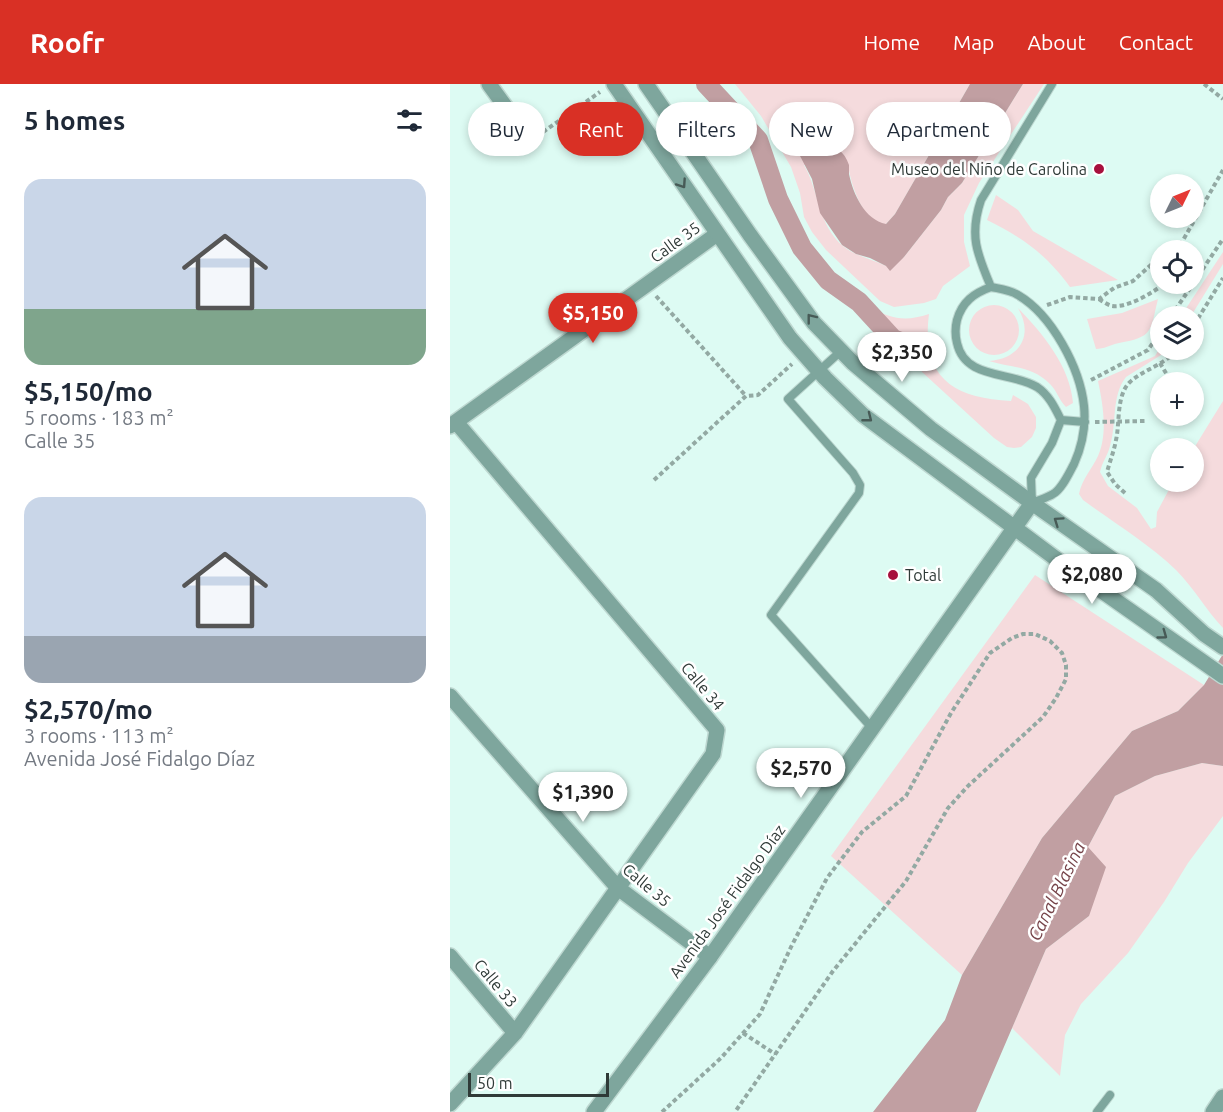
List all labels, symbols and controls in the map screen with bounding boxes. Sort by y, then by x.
text: Roofr [30,27,105,58]
text: Home [863,30,920,54]
text: Map [953,30,994,54]
text: About [1027,30,1086,54]
text: Contact [1119,30,1193,54]
chip: Buy [468,102,545,156]
chip: Rent [557,102,644,156]
chip: Filters [656,102,757,156]
chip: New [769,102,854,156]
chip: Apartment [866,102,1011,156]
icon: filters [393,104,426,137]
text: 5 homes [24,106,125,135]
place label: Museo del Niño de Carolina [891,160,1087,178]
marker: Museo del Niño de Carolina [1092,162,1106,176]
north arrow [1150,174,1204,228]
map controls [1150,174,1204,492]
one-way arrow [675,178,686,189]
icon: home [171,218,279,326]
street label: Calle 35 [647,218,703,266]
button: locate [1150,240,1204,294]
pin: $5,150 [544,293,642,344]
text: $5,150 [562,301,624,324]
button: layers [1150,306,1204,360]
one-way arrow [807,314,818,325]
pin: $2,350 [853,332,951,383]
text: $2,350 [871,340,933,363]
button: + [1150,372,1204,426]
text: $5,150/mo [24,377,153,406]
text: 5 rooms · 183 m² [24,406,174,429]
one-way arrow [861,411,872,422]
text: Calle 35 [24,429,95,452]
button: − [1150,438,1204,492]
one-way arrow [1053,517,1064,528]
icon: home [171,536,279,644]
pin: $2,080 [1043,554,1141,605]
text: $2,080 [1061,562,1123,585]
place label: Total [905,566,941,584]
marker: Total [886,568,900,582]
one-way arrow [1157,628,1168,639]
street label: Calle 34 [678,658,728,714]
text: $2,570/mo [24,695,153,724]
text: 3 rooms · 113 m² [24,724,174,747]
text: Avenida José Fidalgo Díaz [24,747,255,770]
pin: $2,570 [752,748,850,799]
text: $2,570 [770,756,832,779]
pin: $1,390 [534,772,632,823]
text: $1,390 [552,780,614,803]
street label: Avenida José Fidalgo Díaz [665,821,789,981]
water label: Canal Blasina [1024,838,1089,943]
street label: Calle 35 [619,860,675,910]
street label: Calle 33 [471,955,521,1011]
scale bar [468,1070,609,1098]
text: 50 m [477,1074,513,1092]

